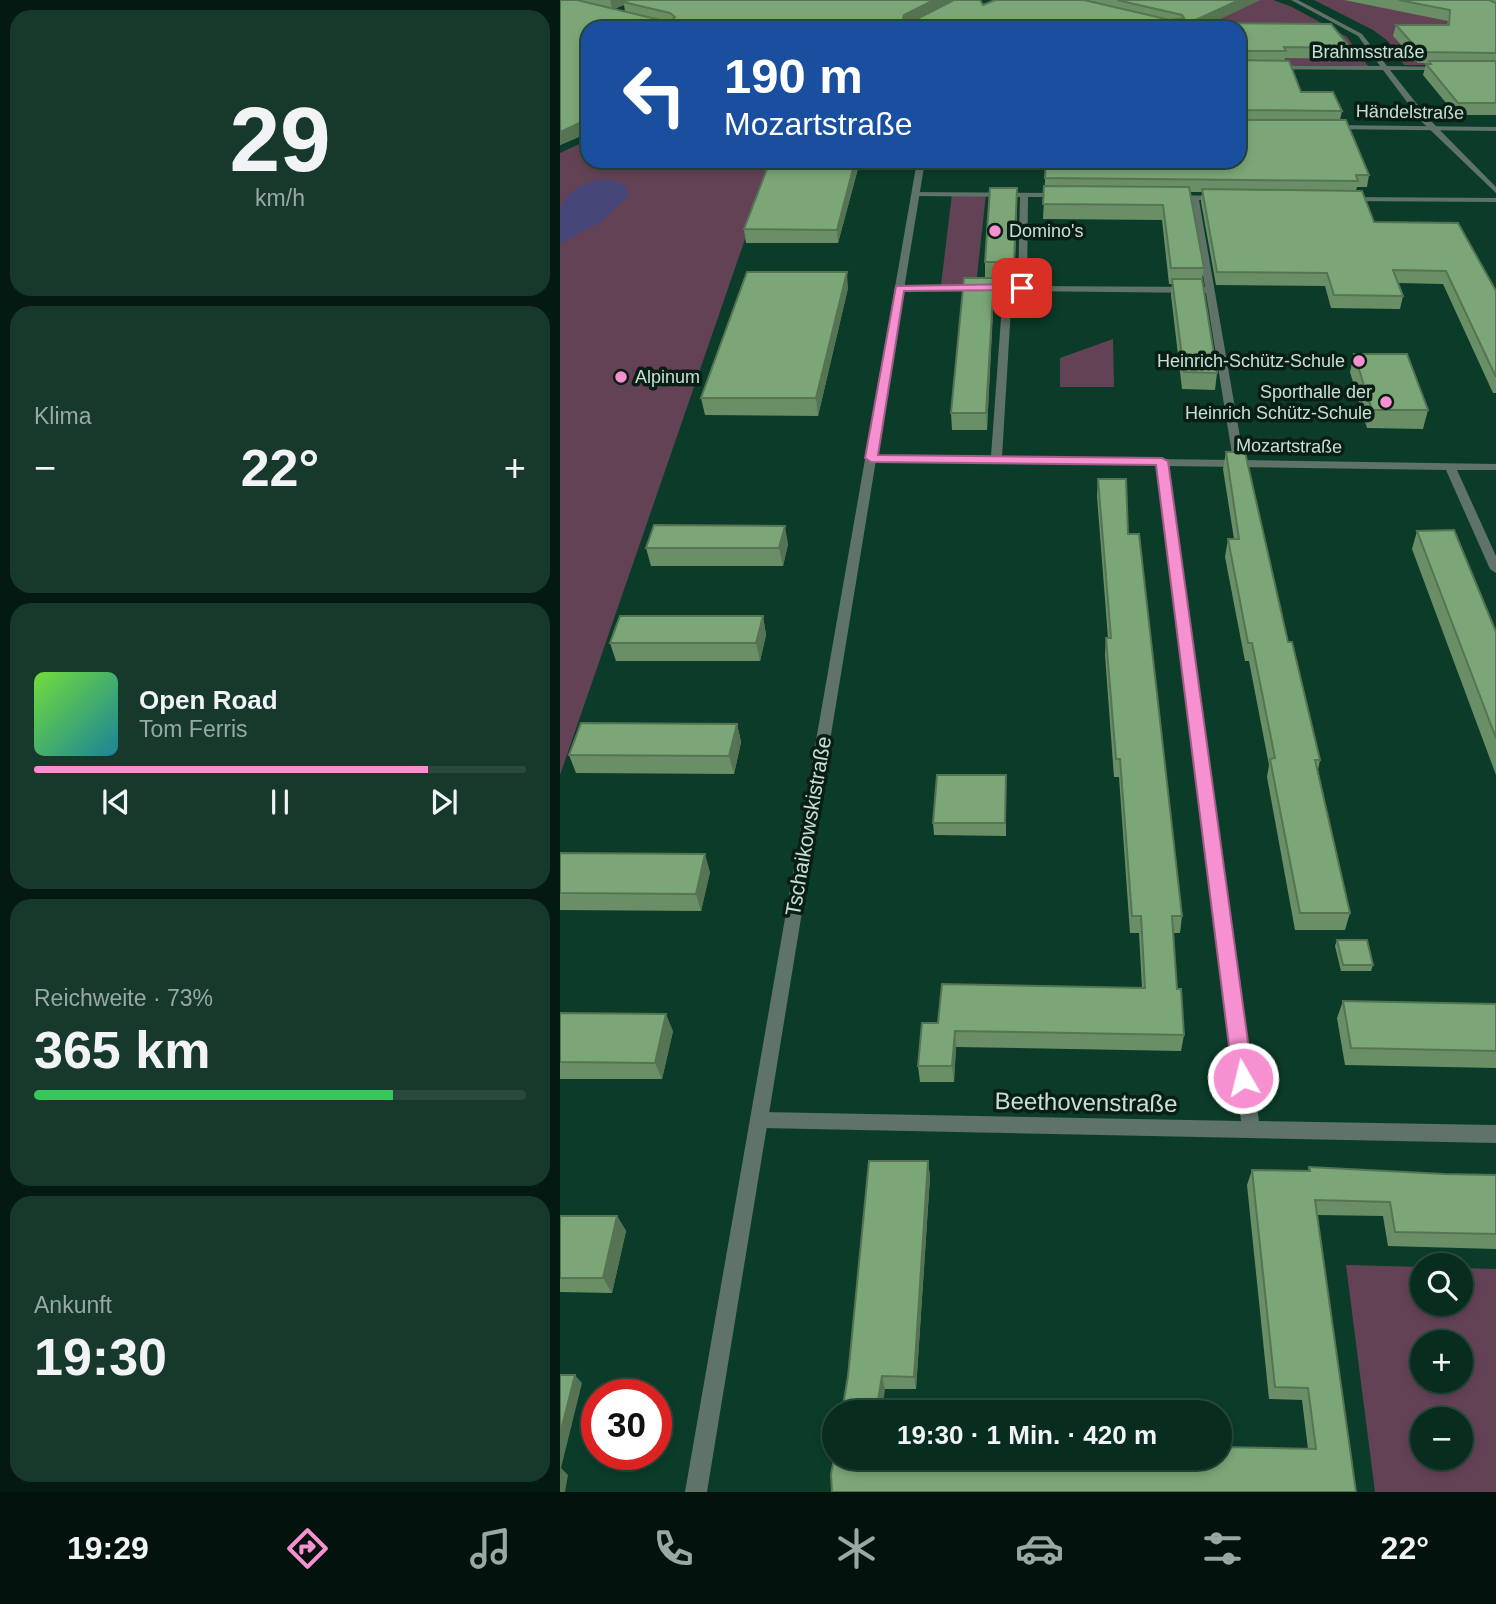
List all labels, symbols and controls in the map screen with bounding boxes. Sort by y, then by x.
street label: Brahmsstraße [1311,42,1425,62]
icon: left [609,49,700,140]
text: 190 m [724,49,863,103]
text: 29 [229,89,331,190]
street label: Händelstraße [1356,101,1464,123]
text: Mozartstraße [724,106,912,142]
text: km/h [255,185,305,211]
place label: Domino's [1009,221,1083,241]
marker: Domino's [987,223,1003,239]
pin [992,258,1052,318]
icon: arrive [1003,269,1041,307]
place label: Heinrich-Schütz-Schule [1157,351,1345,371]
marker: Heinrich-Schütz-Schule [1351,353,1367,369]
place label: Alpinum [635,367,700,387]
marker: Alpinum [613,369,629,385]
place label: Sporthalle der Heinrich Schütz-Schule [1185,382,1372,423]
marker: Sporthalle der Heinrich Schütz-Schule [1378,394,1394,410]
text: Klima [34,403,92,429]
street label: Mozartstraße [1236,435,1342,457]
text: 22° [241,439,319,497]
text: − [34,447,56,489]
text: + [504,447,526,489]
text: Open Road [139,685,278,715]
text: Tom Ferris [139,716,248,742]
street label: Tschaikowskistraße [781,734,835,918]
icon: previous [97,783,135,821]
icon: pause [261,783,299,821]
icon: next [425,783,463,821]
text: Reichweite · 73% [34,985,213,1011]
text: 365 km [34,1021,210,1079]
position arrow [1206,1041,1280,1115]
street label: Beethovenstraße [994,1087,1178,1117]
map controls [1410,1253,1473,1470]
button: search [1410,1253,1473,1316]
text: Ankunft [34,1292,112,1318]
text: 19:30 [34,1328,167,1386]
button: + [1410,1330,1473,1393]
speed limit sign: 30 [581,1379,672,1470]
button: − [1410,1407,1473,1470]
text: 19:30 · 1 Min. · 420 m [897,1420,1157,1450]
icon: directions [283,1524,332,1573]
icon: music [466,1524,515,1573]
icon: phone [649,1524,698,1573]
icon: climate [832,1524,881,1573]
icon: car [1015,1524,1064,1573]
icon: filters [1198,1524,1247,1573]
text: 19:29 [67,1530,149,1566]
text: 22° [1381,1530,1429,1566]

